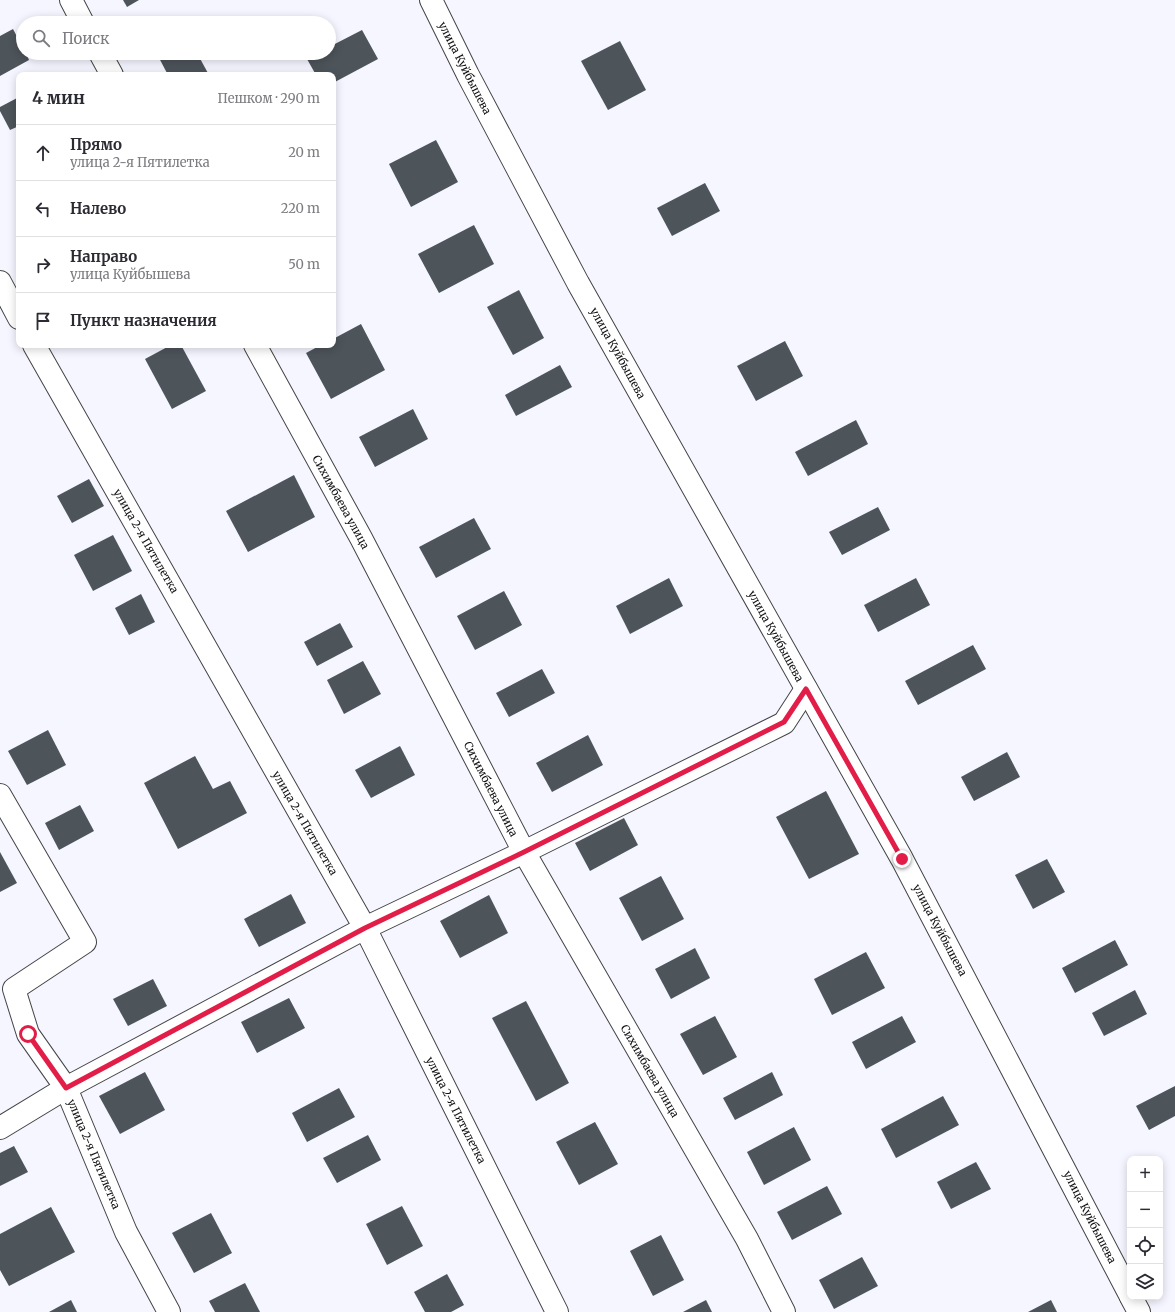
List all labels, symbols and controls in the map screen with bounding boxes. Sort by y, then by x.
search box [16,16,336,60]
street label: улица Куйбышева [436,19,494,117]
icon: search [30,27,52,49]
text: Поиск [62,29,109,48]
text: 4 мин [32,87,85,109]
text: Пешком · 290 m [218,90,320,107]
text: Прямо [70,135,122,154]
icon: ahead [32,142,54,164]
text: 20 m [288,144,320,161]
text: улица 2-я Пятилетка [70,154,210,171]
icon: left [32,198,54,220]
text: Налево [70,199,126,218]
text: 220 m [281,200,320,217]
text: Направо [70,247,137,266]
icon: right [32,254,54,276]
text: 50 m [288,256,320,273]
text: улица Куйбышева [70,266,191,283]
street label: улица Куйбышева [587,305,649,401]
icon: arrive [32,310,54,332]
text: Пункт назначения [70,311,217,330]
street label: Сихимбаева улица [309,453,373,551]
street label: улица 2-я Пятилетка [110,486,182,596]
street label: улица Куйбышева [745,588,807,684]
street label: Сихимбаева улица [461,739,521,839]
street label: улица 2-я Пятилетка [269,768,341,878]
route end [893,850,911,868]
street label: улица Куйбышева [910,882,970,978]
street label: Сихимбаева улица [618,1022,682,1120]
route start [19,1025,37,1043]
street label: улица 2-я Пятилетка [423,1054,489,1166]
street label: улица 2-я Пятилетка [64,1097,124,1211]
map controls [1127,1156,1163,1300]
button: + [1127,1156,1163,1192]
street label: улица Куйбышева [1061,1168,1119,1266]
button: − [1127,1192,1163,1228]
button: locate [1127,1228,1163,1264]
button: layers [1127,1264,1163,1300]

